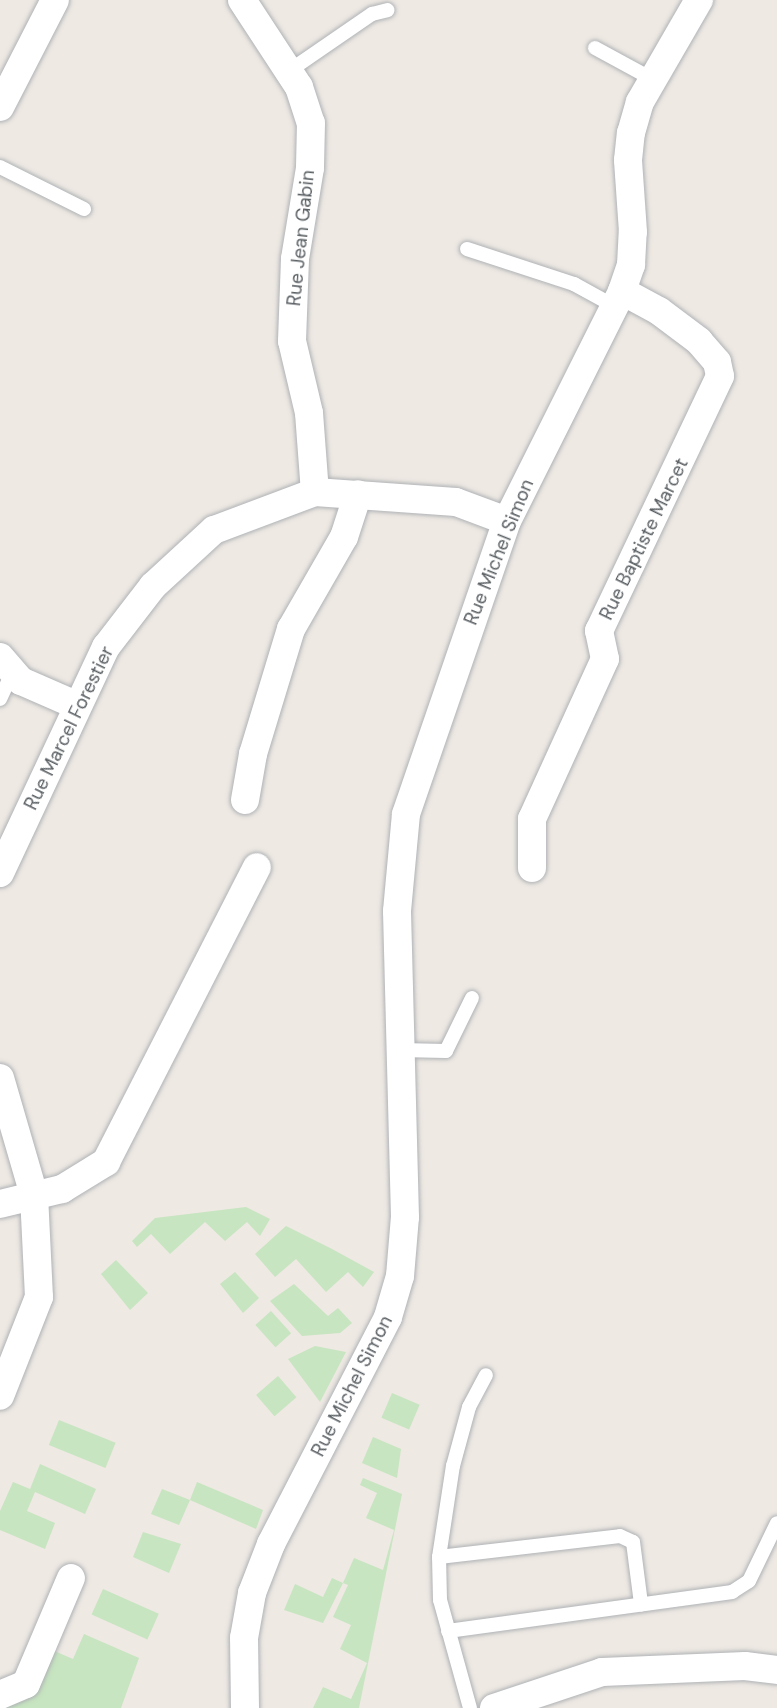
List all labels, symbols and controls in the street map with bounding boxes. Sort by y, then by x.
street label: Rue Jean Gabin [283,169,319,307]
street label: Rue Baptiste Marcet [595,454,693,624]
street label: Rue Michel Simon [459,476,539,628]
street label: Rue Marcel Forestier [19,642,119,814]
street label: Rue Michel Simon [307,1312,397,1460]

